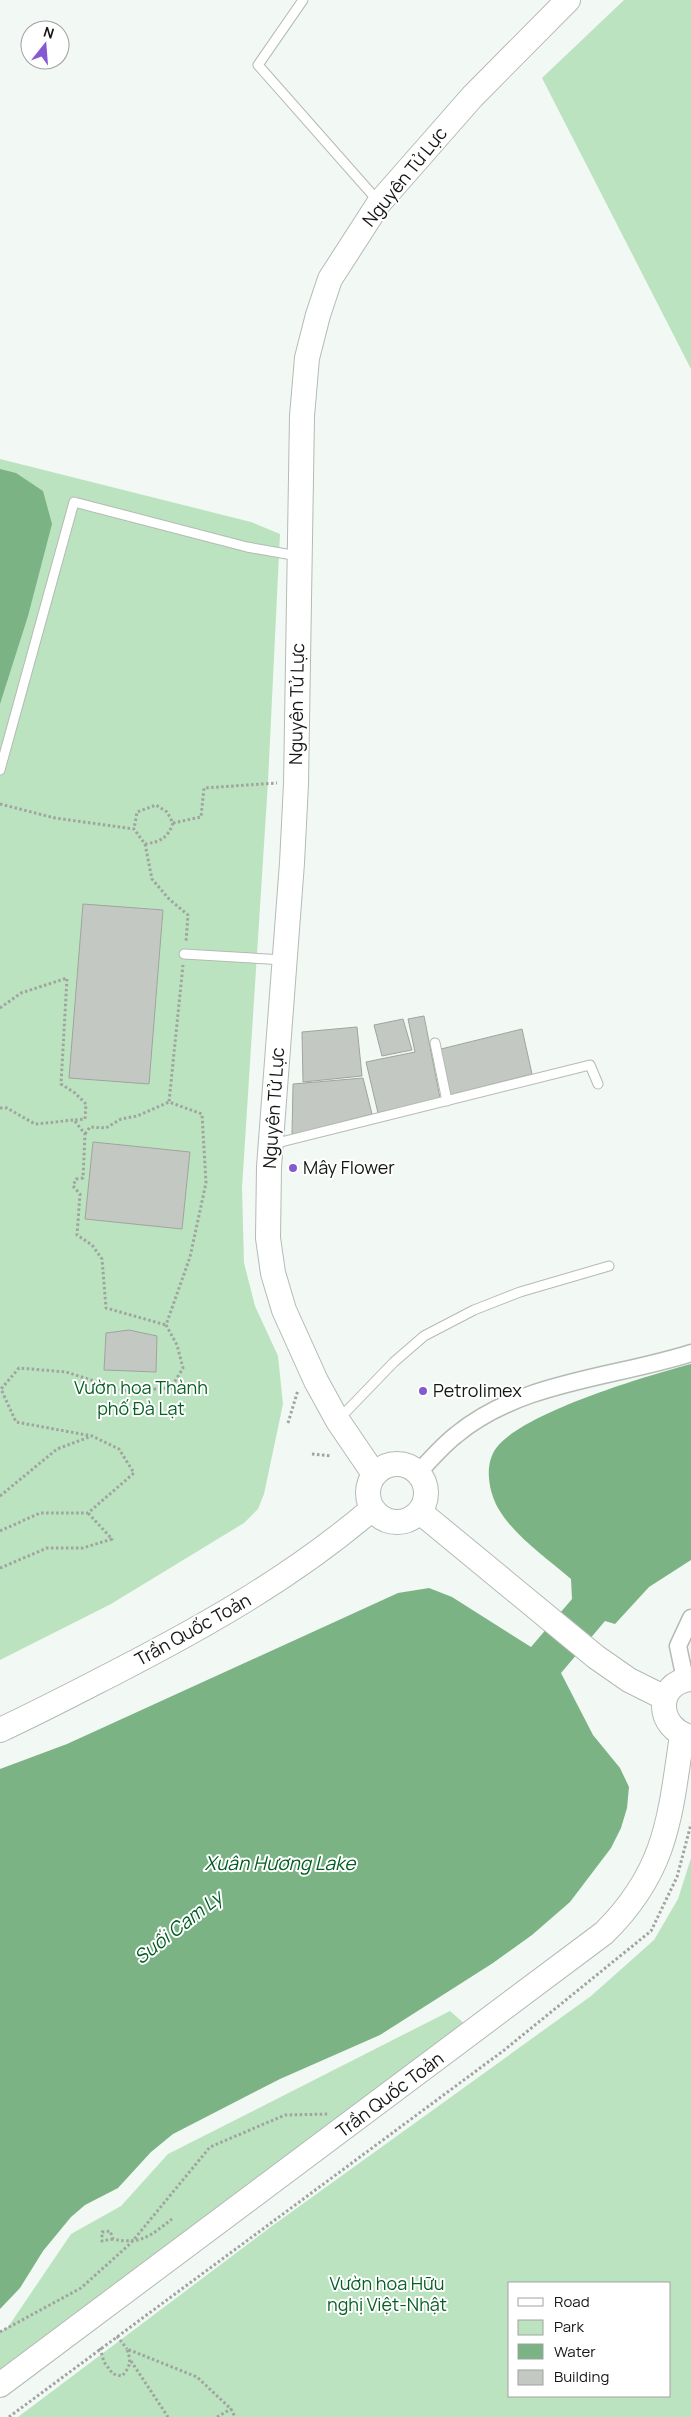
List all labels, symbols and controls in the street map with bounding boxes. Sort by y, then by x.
north arrow [20,20,70,70]
text: N [41,22,57,43]
street label: Nguyên Tử Lực [357,122,452,231]
street label: Nguyên Tử Lực [283,643,309,765]
street label: Nguyên Tử Lực [257,1046,289,1169]
place label: Mây Flower [303,1155,395,1179]
marker: Mây Flower [287,1162,299,1174]
park label: Vườn hoa Thành phố Đà Lạt [74,1375,208,1420]
place label: Petrolimex [433,1378,522,1402]
marker: Petrolimex [417,1385,429,1397]
street label: Trần Quốc Toản [130,1587,255,1671]
water label: Xuân Hương Lake [205,1850,357,1876]
water label: Suối Cam Ly [129,1883,230,1970]
street label: Trần Quốc Toản [331,2046,448,2143]
park label: Vườn hoa Hữu nghị Việt-Nhật [327,2271,447,2316]
legend [508,2282,671,2397]
text: Road [554,2291,590,2312]
text: Park [554,2316,584,2337]
text: Water [554,2341,596,2362]
text: Building [554,2366,609,2387]

